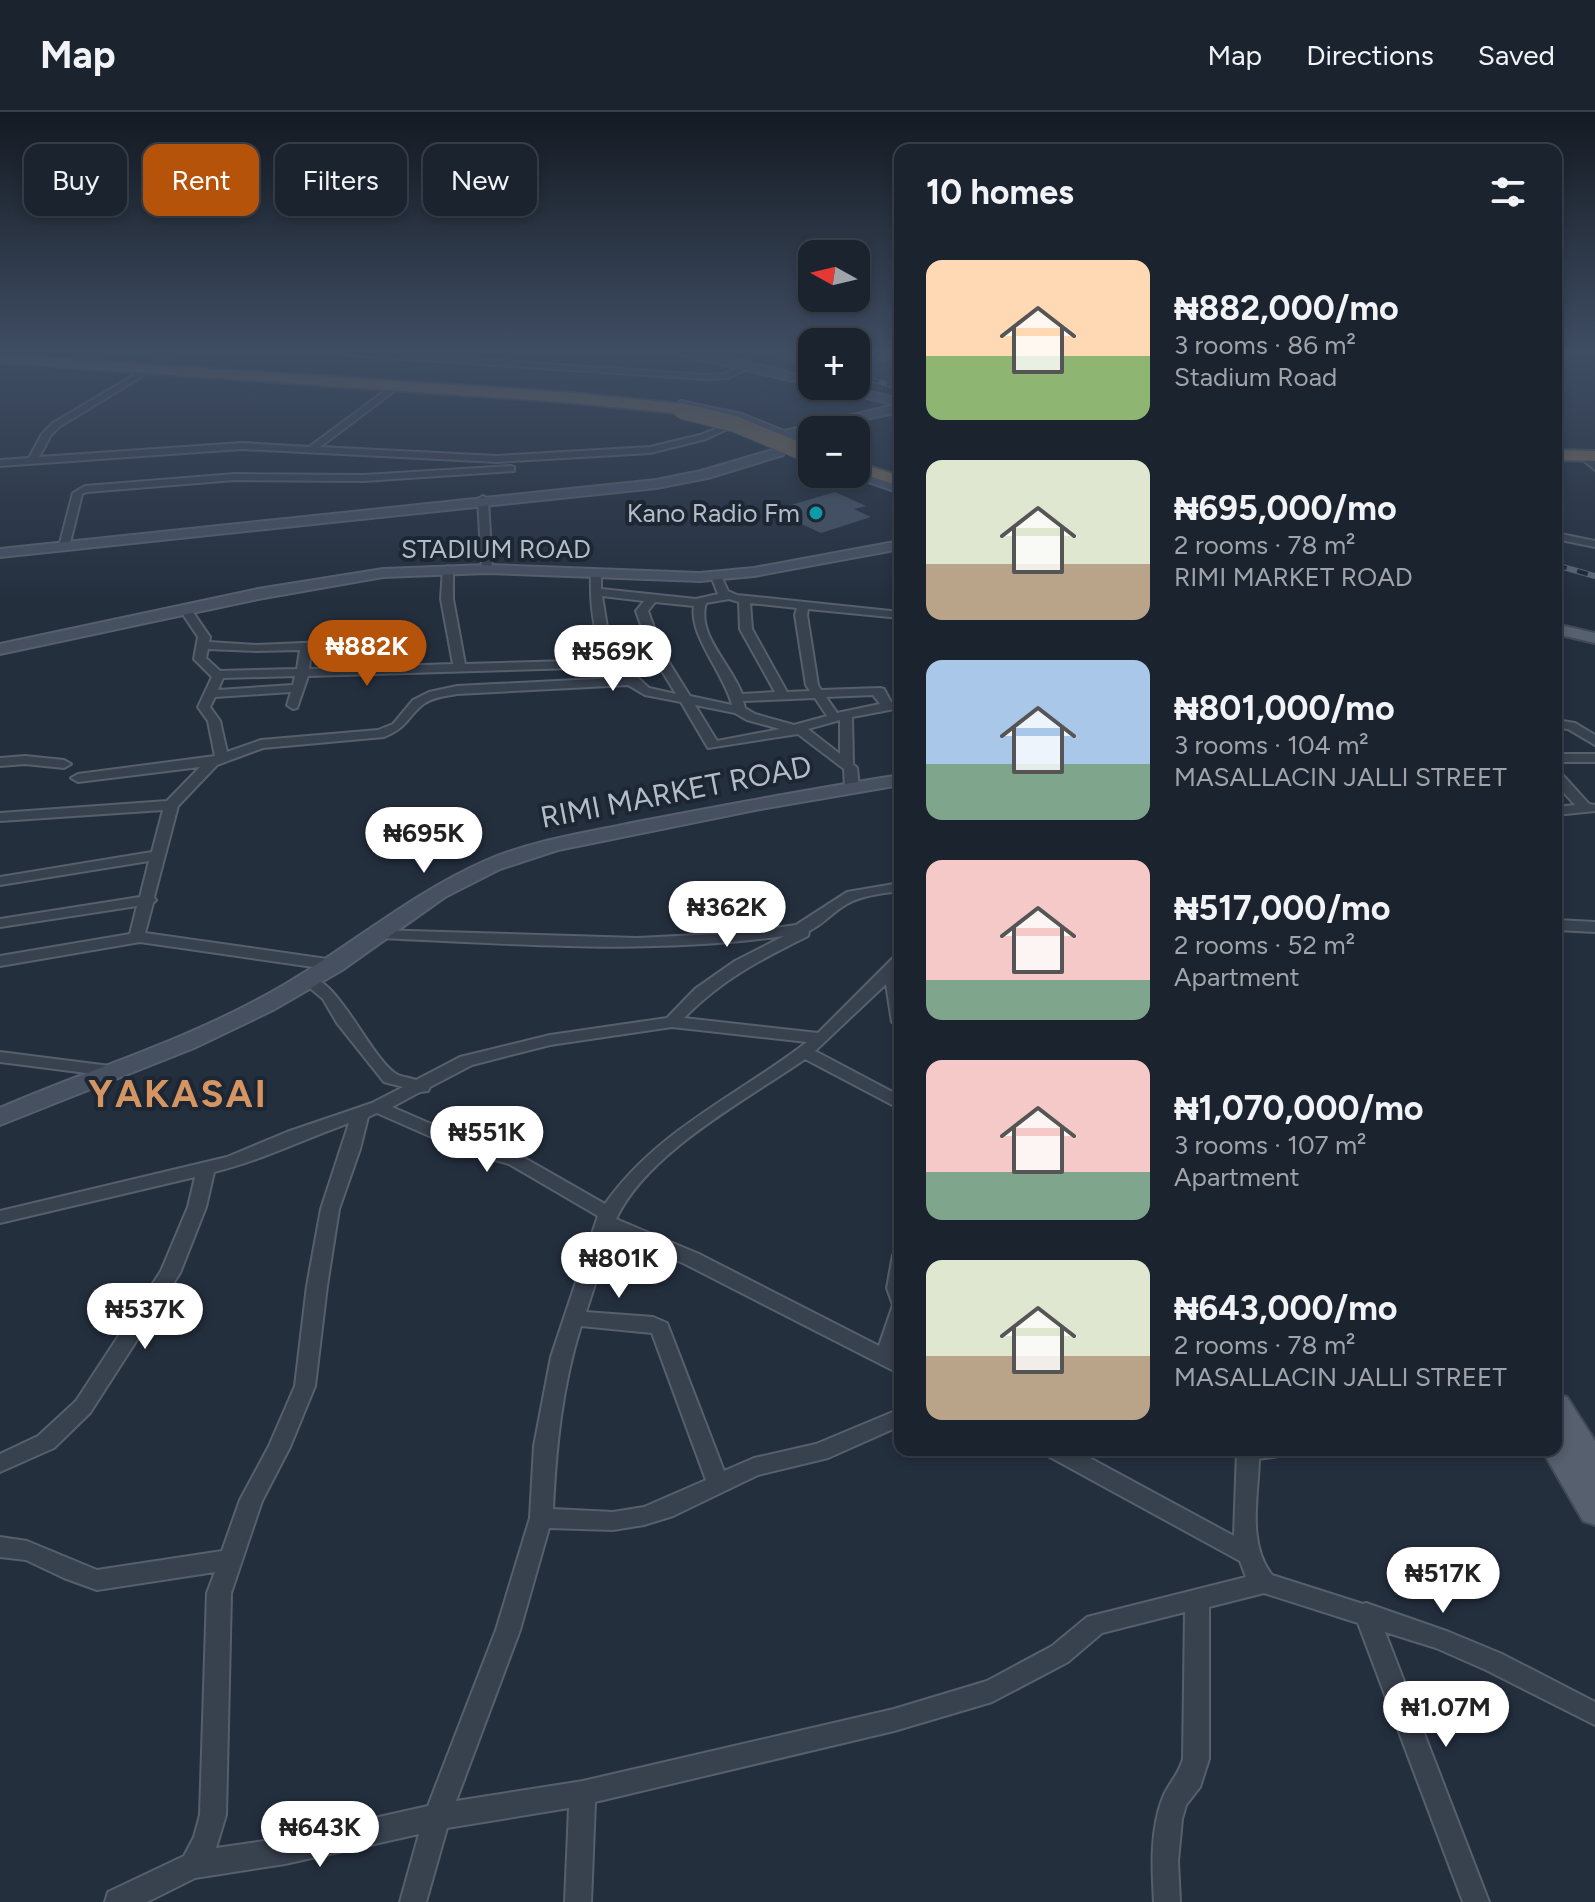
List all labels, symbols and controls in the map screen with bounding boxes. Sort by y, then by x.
text: Map [40,32,116,78]
text: Map [1208,38,1262,72]
text: Directions [1306,38,1434,72]
text: Saved [1478,38,1555,72]
chip: Buy [24,144,127,216]
chip: Rent [143,144,259,216]
chip: Filters [275,144,407,216]
chip: New [423,144,537,216]
icon: filters [1486,170,1530,214]
text: 10 homes [926,172,1074,213]
north arrow [798,240,870,312]
map controls [798,240,870,488]
text: ₦882,000/mo [1174,288,1399,329]
icon: home [990,292,1086,388]
button: + [798,328,870,400]
text: 3 rooms · 86 m² [1174,329,1356,361]
text: Stadium Road [1174,361,1337,393]
button: − [798,416,870,488]
text: ₦695,000/mo [1174,488,1397,529]
icon: home [990,492,1086,588]
place label: Kano Radio Fm [627,497,800,529]
marker: Kano Radio Fm [807,504,825,522]
text: 2 rooms · 78 m² [1174,529,1355,561]
street label: STADIUM ROAD [401,533,591,565]
text: RIMI MARKET ROAD [1174,561,1413,593]
pin: ₦882K [311,620,423,688]
pin: ₦569K [557,625,669,693]
text: ₦882K [326,630,408,662]
text: ₦569K [572,635,654,667]
text: ₦801,000/mo [1174,688,1395,729]
icon: home [990,692,1086,788]
text: 3 rooms · 104 m² [1174,729,1369,761]
street label: RIMI MARKET ROAD [537,747,815,836]
text: MASALLACIN JALLI STREET [1174,761,1507,793]
pin: ₦695K [368,807,480,875]
text: ₦695K [383,817,465,849]
pin: ₦362K [671,881,783,949]
text: ₦517,000/mo [1174,888,1390,929]
text: ₦362K [687,891,767,923]
icon: home [990,892,1086,988]
text: 2 rooms · 52 m² [1174,929,1355,961]
text: Apartment [1174,961,1300,993]
district label: YAKASAI [88,1071,268,1117]
text: ₦1,070,000/mo [1174,1088,1424,1129]
icon: home [990,1092,1086,1188]
pin: ₦551K [431,1106,543,1174]
text: ₦551K [448,1116,526,1148]
text: 3 rooms · 107 m² [1174,1129,1367,1161]
text: Apartment [1174,1161,1300,1193]
pin: ₦801K [563,1232,675,1300]
text: ₦801K [579,1242,659,1274]
pin: ₦537K [89,1283,201,1351]
text: ₦643,000/mo [1174,1288,1398,1329]
icon: home [990,1292,1086,1388]
text: ₦537K [105,1293,185,1325]
text: 2 rooms · 78 m² [1174,1329,1355,1361]
text: MASALLACIN JALLI STREET [1174,1361,1507,1393]
pin: ₦517K [1387,1547,1499,1615]
text: ₦517K [1405,1557,1481,1589]
pin: ₦1.07M [1381,1681,1511,1749]
text: ₦1.07M [1401,1691,1491,1723]
pin: ₦643K [264,1801,376,1869]
text: ₦643K [279,1811,361,1843]

